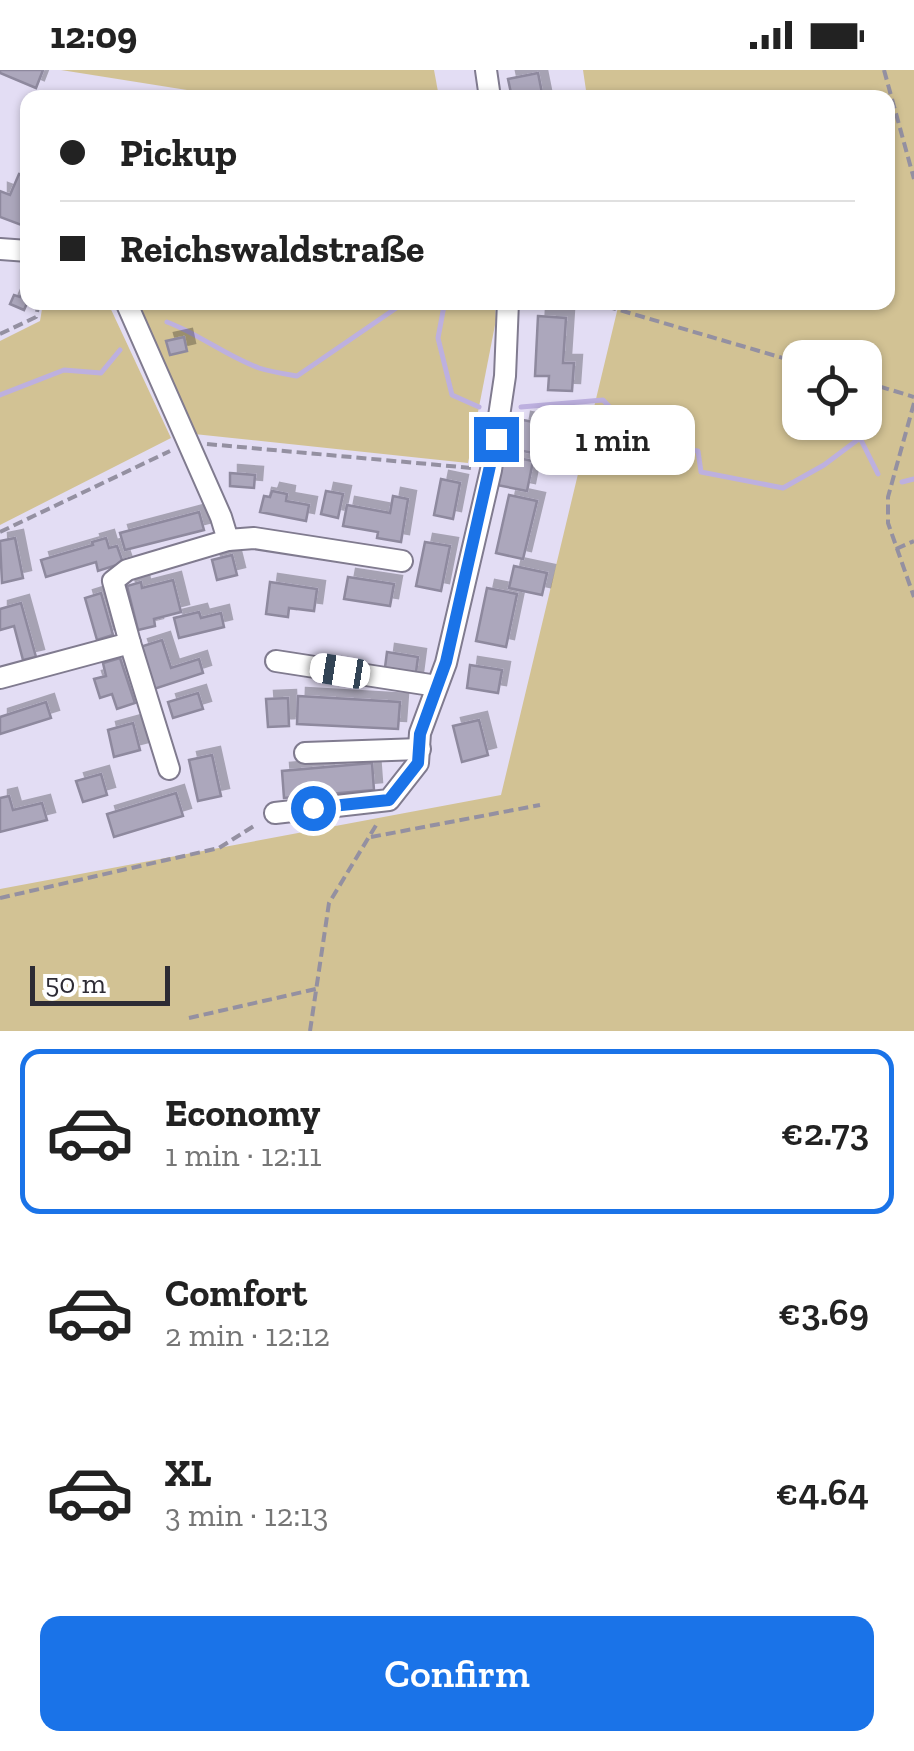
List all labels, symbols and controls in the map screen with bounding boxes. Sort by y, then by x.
text: 12:09 [50,12,137,58]
text: Pickup [120,130,237,176]
text: Reichswaldstraße [120,226,424,272]
map controls [782,340,882,440]
button: locate [782,340,882,440]
callout: 1 min [531,404,696,474]
route end [474,417,519,462]
text: 1 min [575,421,650,459]
car [308,651,372,691]
route start [291,786,336,831]
scale bar [30,961,170,1006]
text: 50 m [45,967,106,1000]
icon: car [45,1087,135,1177]
text: Economy [165,1090,320,1136]
text: €2.73 [781,1109,869,1155]
text: 1 min · 12:11 [165,1136,322,1174]
icon: car [45,1267,135,1357]
text: Comfort [165,1270,307,1316]
text: €3.69 [778,1289,869,1335]
text: 2 min · 12:12 [165,1316,330,1354]
icon: car [45,1447,135,1537]
text: XL [165,1450,212,1496]
text: €4.64 [776,1469,869,1515]
text: 3 min · 12:13 [165,1496,328,1534]
button: Confirm [40,1616,874,1731]

